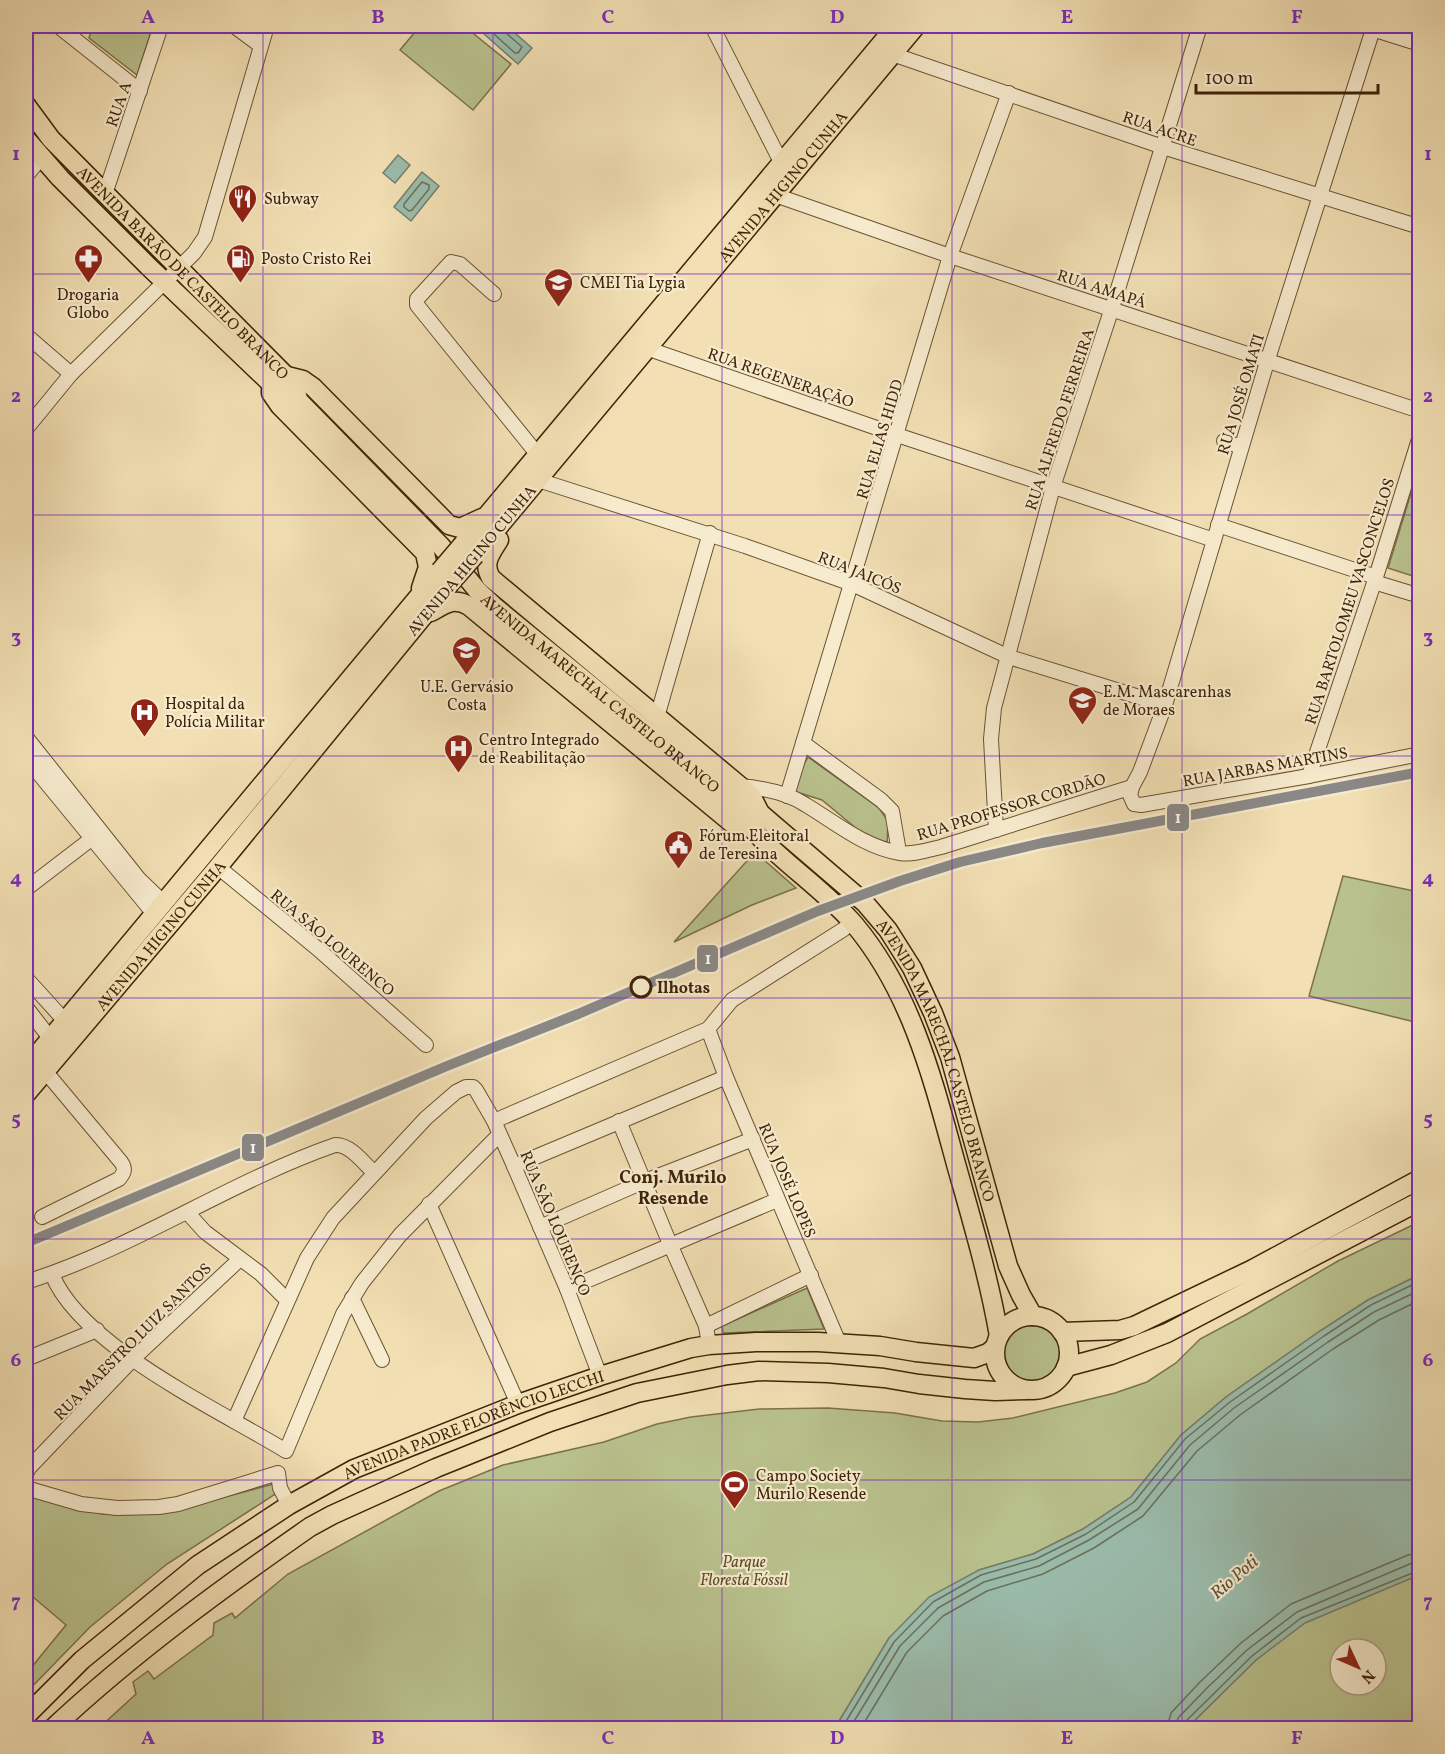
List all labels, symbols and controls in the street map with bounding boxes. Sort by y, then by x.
text: A [141,4,155,32]
text: B [371,4,385,32]
text: C [602,4,615,32]
text: D [830,4,844,32]
text: E [1061,4,1073,32]
text: F [1291,4,1303,32]
scale bar [1196,57,1378,95]
text: 100 m [1205,67,1254,92]
street label: RUA A [102,79,138,130]
street label: AVENIDA HIGINO CUNHA [714,107,854,268]
street label: RUA ACRE [1119,107,1200,153]
text: 1 [12,141,20,169]
text: 1 [1424,141,1432,169]
street label: AVENIDA BARÃO DE CASTELO BRANCO [71,162,293,386]
restaurant icon: Subway [227,182,259,224]
place label: Subway [264,189,319,211]
pharmacy icon: Drogaria Globo [72,242,104,284]
fuel station icon: Posto Cristo Rei [224,242,256,284]
place label: Posto Cristo Rei [261,249,372,271]
street label: RUA AMAPÁ [1054,265,1149,315]
school or university icon: CMEI Tia Lygia [543,266,575,308]
place label: CMEI Tia Lygia [580,273,685,295]
place label: Drogaria Globo [57,285,119,325]
street label: RUA ALFREDO FERREIRA [1021,326,1101,513]
street label: RUA JOSÉ OMATI [1213,331,1271,458]
street label: RUA REGENERAÇÃO [704,343,857,414]
street label: RUA ELIAS HIDD [852,377,910,502]
text: 2 [11,383,21,411]
text: 2 [1423,383,1433,411]
street label: RUA BARTOLOMEU VASCONCELOS [1301,476,1401,728]
street label: AVENIDA HIGINO CUNHA [403,481,542,642]
street label: RUA JAICÓS [814,547,904,601]
street label: AVENIDA MARECHAL CASTELO BRANCO [475,590,724,799]
text: 3 [11,624,21,652]
text: 3 [1423,624,1433,652]
school or university icon: U.E. Gervásio Costa [451,634,483,676]
place label: U.E. Gervásio Costa [420,677,514,717]
place label: E.M. Mascarenhas de Moraes [1103,682,1231,722]
school or university icon: E.M. Mascarenhas de Moraes [1066,684,1098,726]
place label: Hospital da Polícia Militar [165,694,265,734]
hospital icon: Hospital da Polícia Militar [128,696,160,738]
place label: Centro Integrado de Reabilitação [479,730,599,770]
hospital icon: Centro Integrado de Reabilitação [442,732,474,774]
street label: RUA JARBAS MARTINS [1181,743,1350,793]
street label: RUA PROFESSOR CORDÃO [914,769,1109,847]
line badge: 1 [1166,803,1190,832]
text: 1 [1175,808,1181,830]
place label: Fórum Eleitoral de Teresina [699,826,809,866]
public building icon: Fórum Eleitoral de Teresina [662,828,694,870]
street label: AVENIDA HIGINO CUNHA [92,856,232,1017]
text: 4 [10,865,22,893]
text: 4 [1422,865,1434,893]
street label: RUA SÃO LOURENCO [265,885,399,1002]
street label: AVENIDA MARECHAL CASTELO BRANCO [870,915,999,1205]
line badge: 1 [696,944,719,973]
text: 1 [705,949,711,971]
marker: Ilhotas [630,976,652,998]
place label: Ilhotas [657,978,710,1000]
text: 5 [11,1106,21,1134]
text: 5 [1423,1106,1433,1134]
street label: RUA JOSÉ LOPES [752,1120,820,1241]
line badge: 1 [241,1133,265,1162]
text: 1 [250,1138,256,1160]
street label: RUA SÃO LOURENÇO [514,1148,595,1300]
district label: Conj. Murilo Resende [619,1166,727,1212]
street label: RUA MAESTRO LUIZ SANTOS [50,1259,217,1426]
text: 6 [11,1347,22,1375]
text: 6 [1423,1347,1434,1375]
street label: AVENIDA PADRE FLORÊNCIO LECCHI [340,1366,607,1486]
place label: Campo Society Murilo Resende [756,1466,866,1506]
sports icon: Campo Society Murilo Resende [719,1468,751,1510]
water label: Rio Poti [1206,1550,1265,1606]
park label: Parque Floresta Fóssil [700,1552,788,1592]
text: 7 [11,1588,21,1616]
text: 7 [1423,1588,1433,1616]
north arrow [1328,1637,1388,1697]
text: N [1355,1664,1379,1688]
text: A [141,1725,155,1753]
text: B [371,1725,385,1753]
text: C [602,1725,615,1753]
text: D [830,1725,844,1753]
text: E [1061,1725,1073,1753]
text: F [1291,1725,1303,1753]

